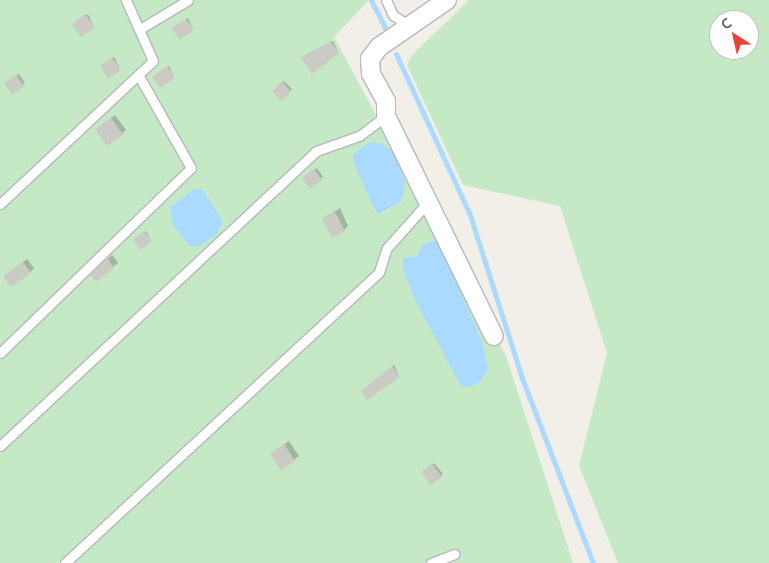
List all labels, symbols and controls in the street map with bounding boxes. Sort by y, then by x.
north arrow [709,10,759,60]
text: С [718,14,734,33]

